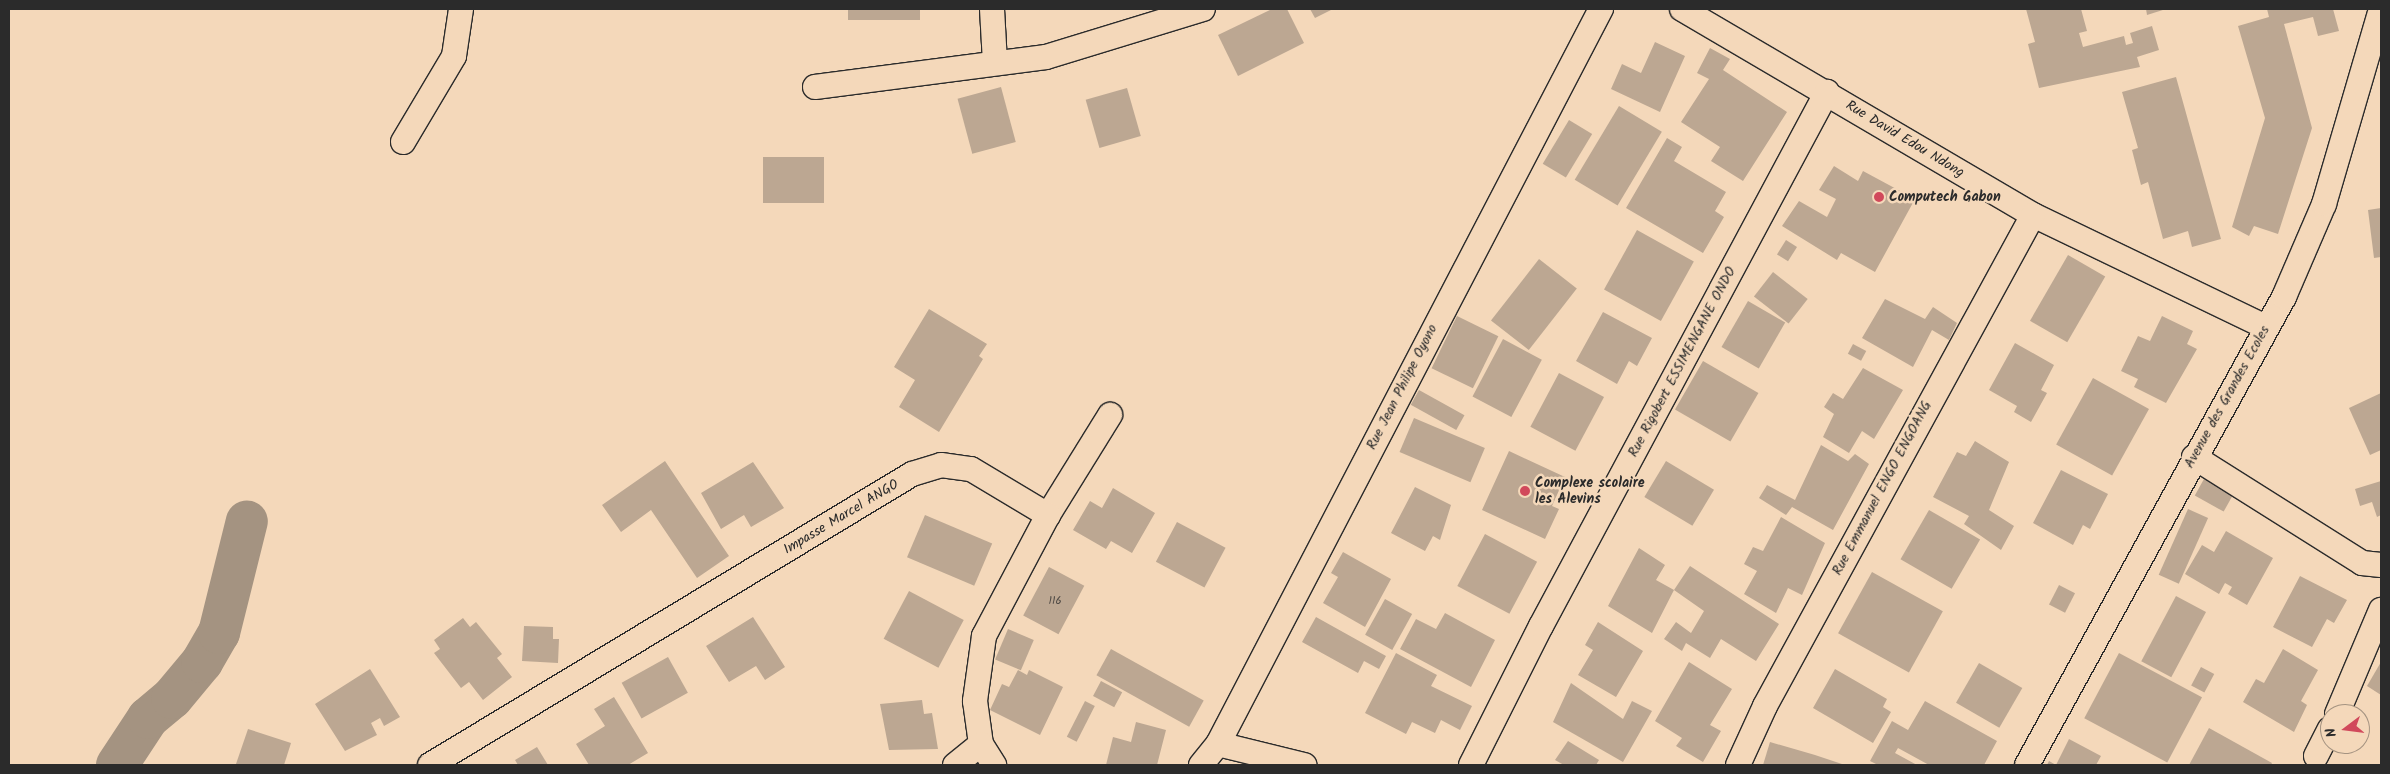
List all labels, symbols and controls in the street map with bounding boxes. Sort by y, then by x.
street label: Rue David Edou Ndong [1843,97,1967,181]
place label: Computech Gabon [1889,189,2001,205]
marker: Computech Gabon [1873,191,1885,203]
street label: Rue Rigobert ESSIMENGANE ONDO [1625,264,1739,460]
street label: Rue Jean Philipe Oyono [1363,322,1441,452]
street label: Avenue des Grandes Ecoles [2181,323,2273,471]
street label: Rue Emmanuel ENGO ENGOANG [1829,398,1935,578]
place label: Complexe scolaire les Alevins [1535,475,1645,508]
street label: Impasse Marcel ANGO [780,476,902,558]
marker: Complexe scolaire les Alevins [1519,485,1531,497]
house number: 116 [1048,594,1062,608]
north arrow [2320,704,2370,754]
text: N [2320,726,2343,740]

